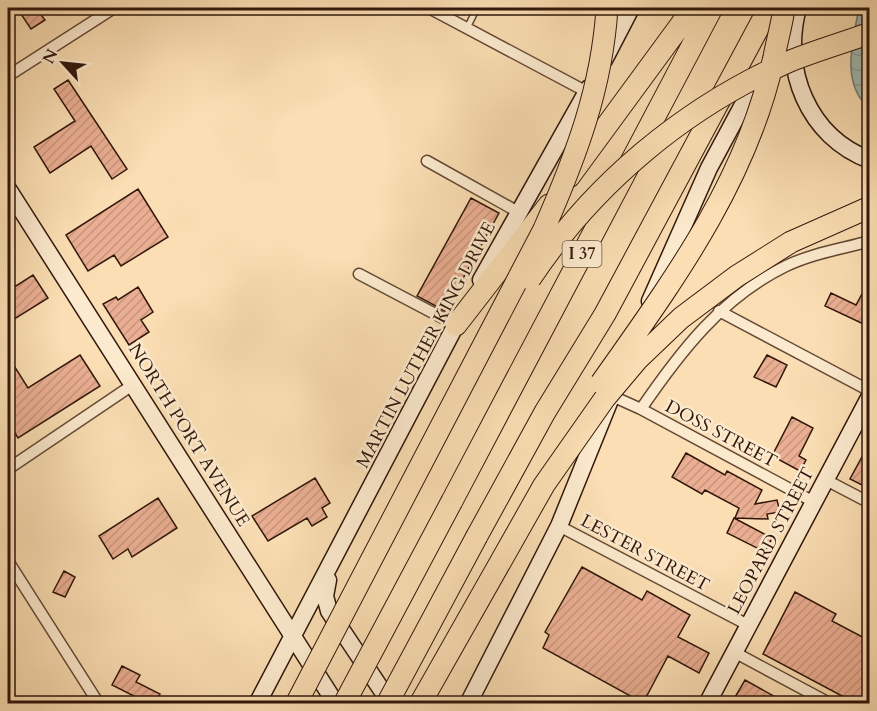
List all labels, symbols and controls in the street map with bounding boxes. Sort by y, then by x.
north arrow [33,33,93,93]
text: N [38,45,64,68]
street label: MARTIN LUTHER KING DRIVE [350,217,502,473]
road number: I 37 [562,241,602,267]
street label: NORTH PORT AVENUE [122,339,256,531]
street label: DOSS STREET [661,394,781,474]
street label: LEOPARD STREET [722,463,820,619]
street label: LESTER STREET [576,508,714,598]

